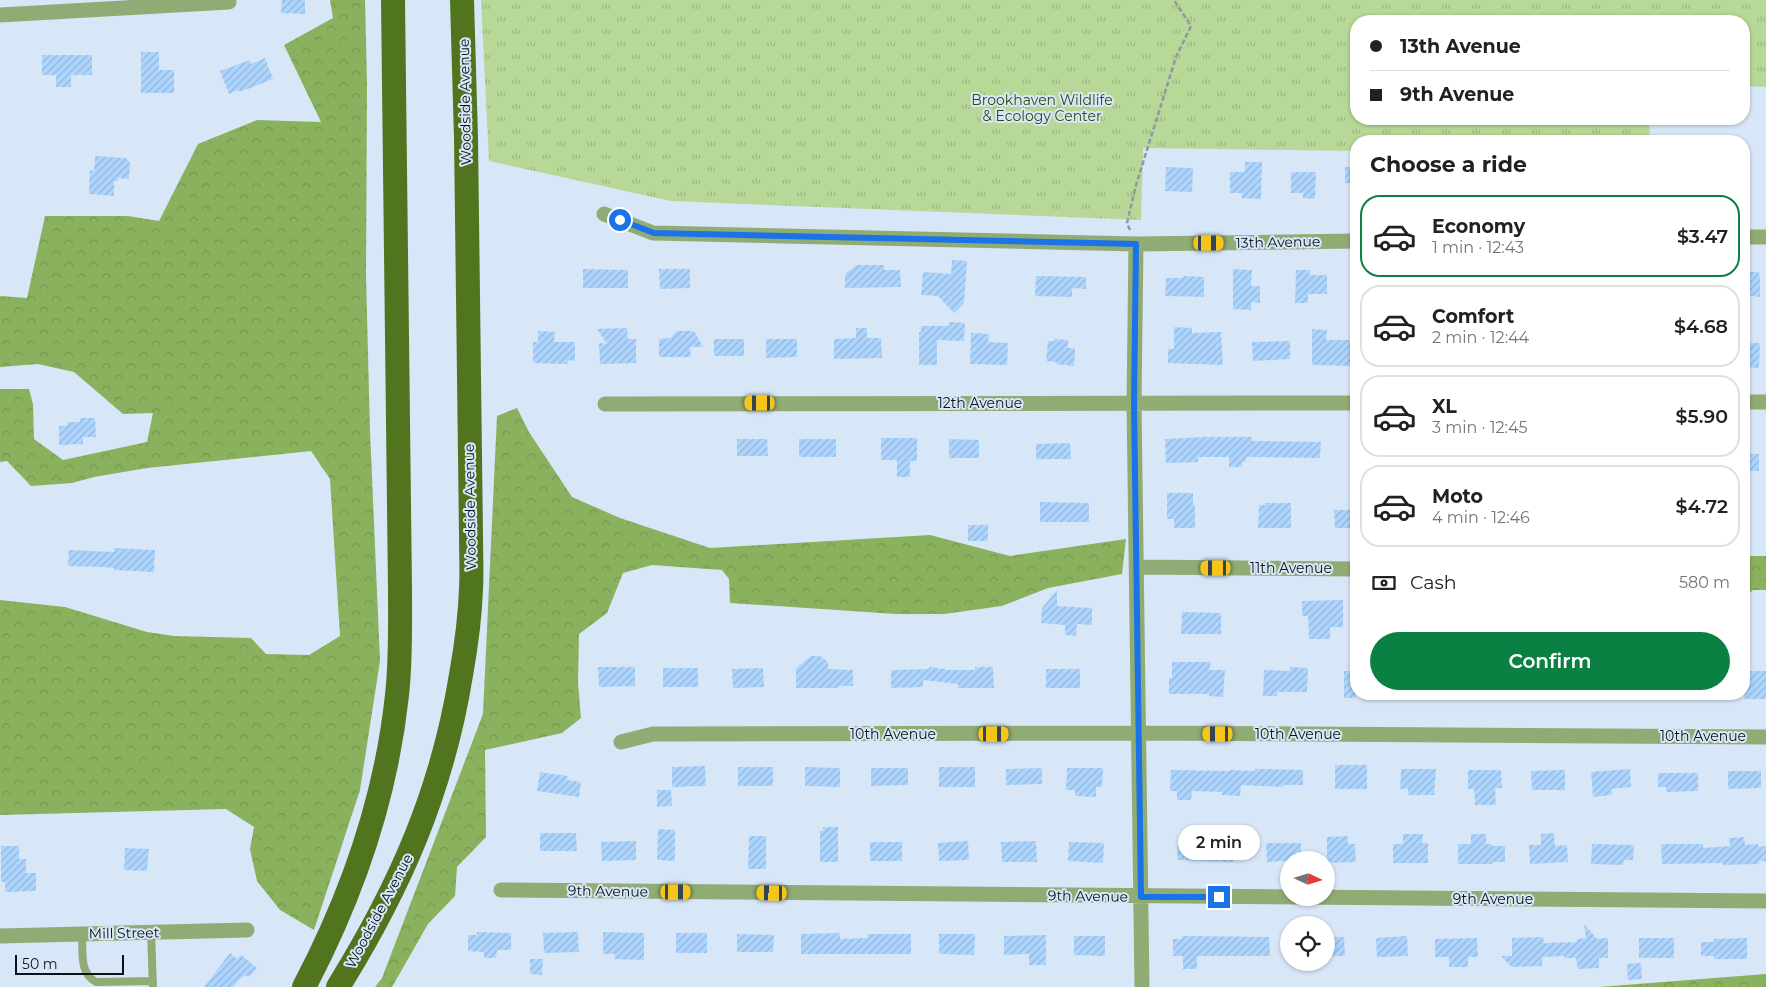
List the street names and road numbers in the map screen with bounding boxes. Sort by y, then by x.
street label: Woodside Avenue [455,38,475,166]
street label: 13th Avenue [1236,232,1320,252]
street label: 12th Avenue [938,394,1022,412]
street label: Woodside Avenue [460,443,480,571]
street label: 11th Avenue [1250,559,1332,577]
street label: 10th Avenue [850,725,936,743]
street label: 10th Avenue [1255,725,1341,743]
street label: 10th Avenue [1660,727,1746,745]
street label: Woodside Avenue [341,851,417,971]
street label: 9th Avenue [568,881,648,901]
street label: 9th Avenue [1048,886,1128,906]
street label: 9th Avenue [1453,890,1533,908]
street label: Mill Street [89,923,160,943]

